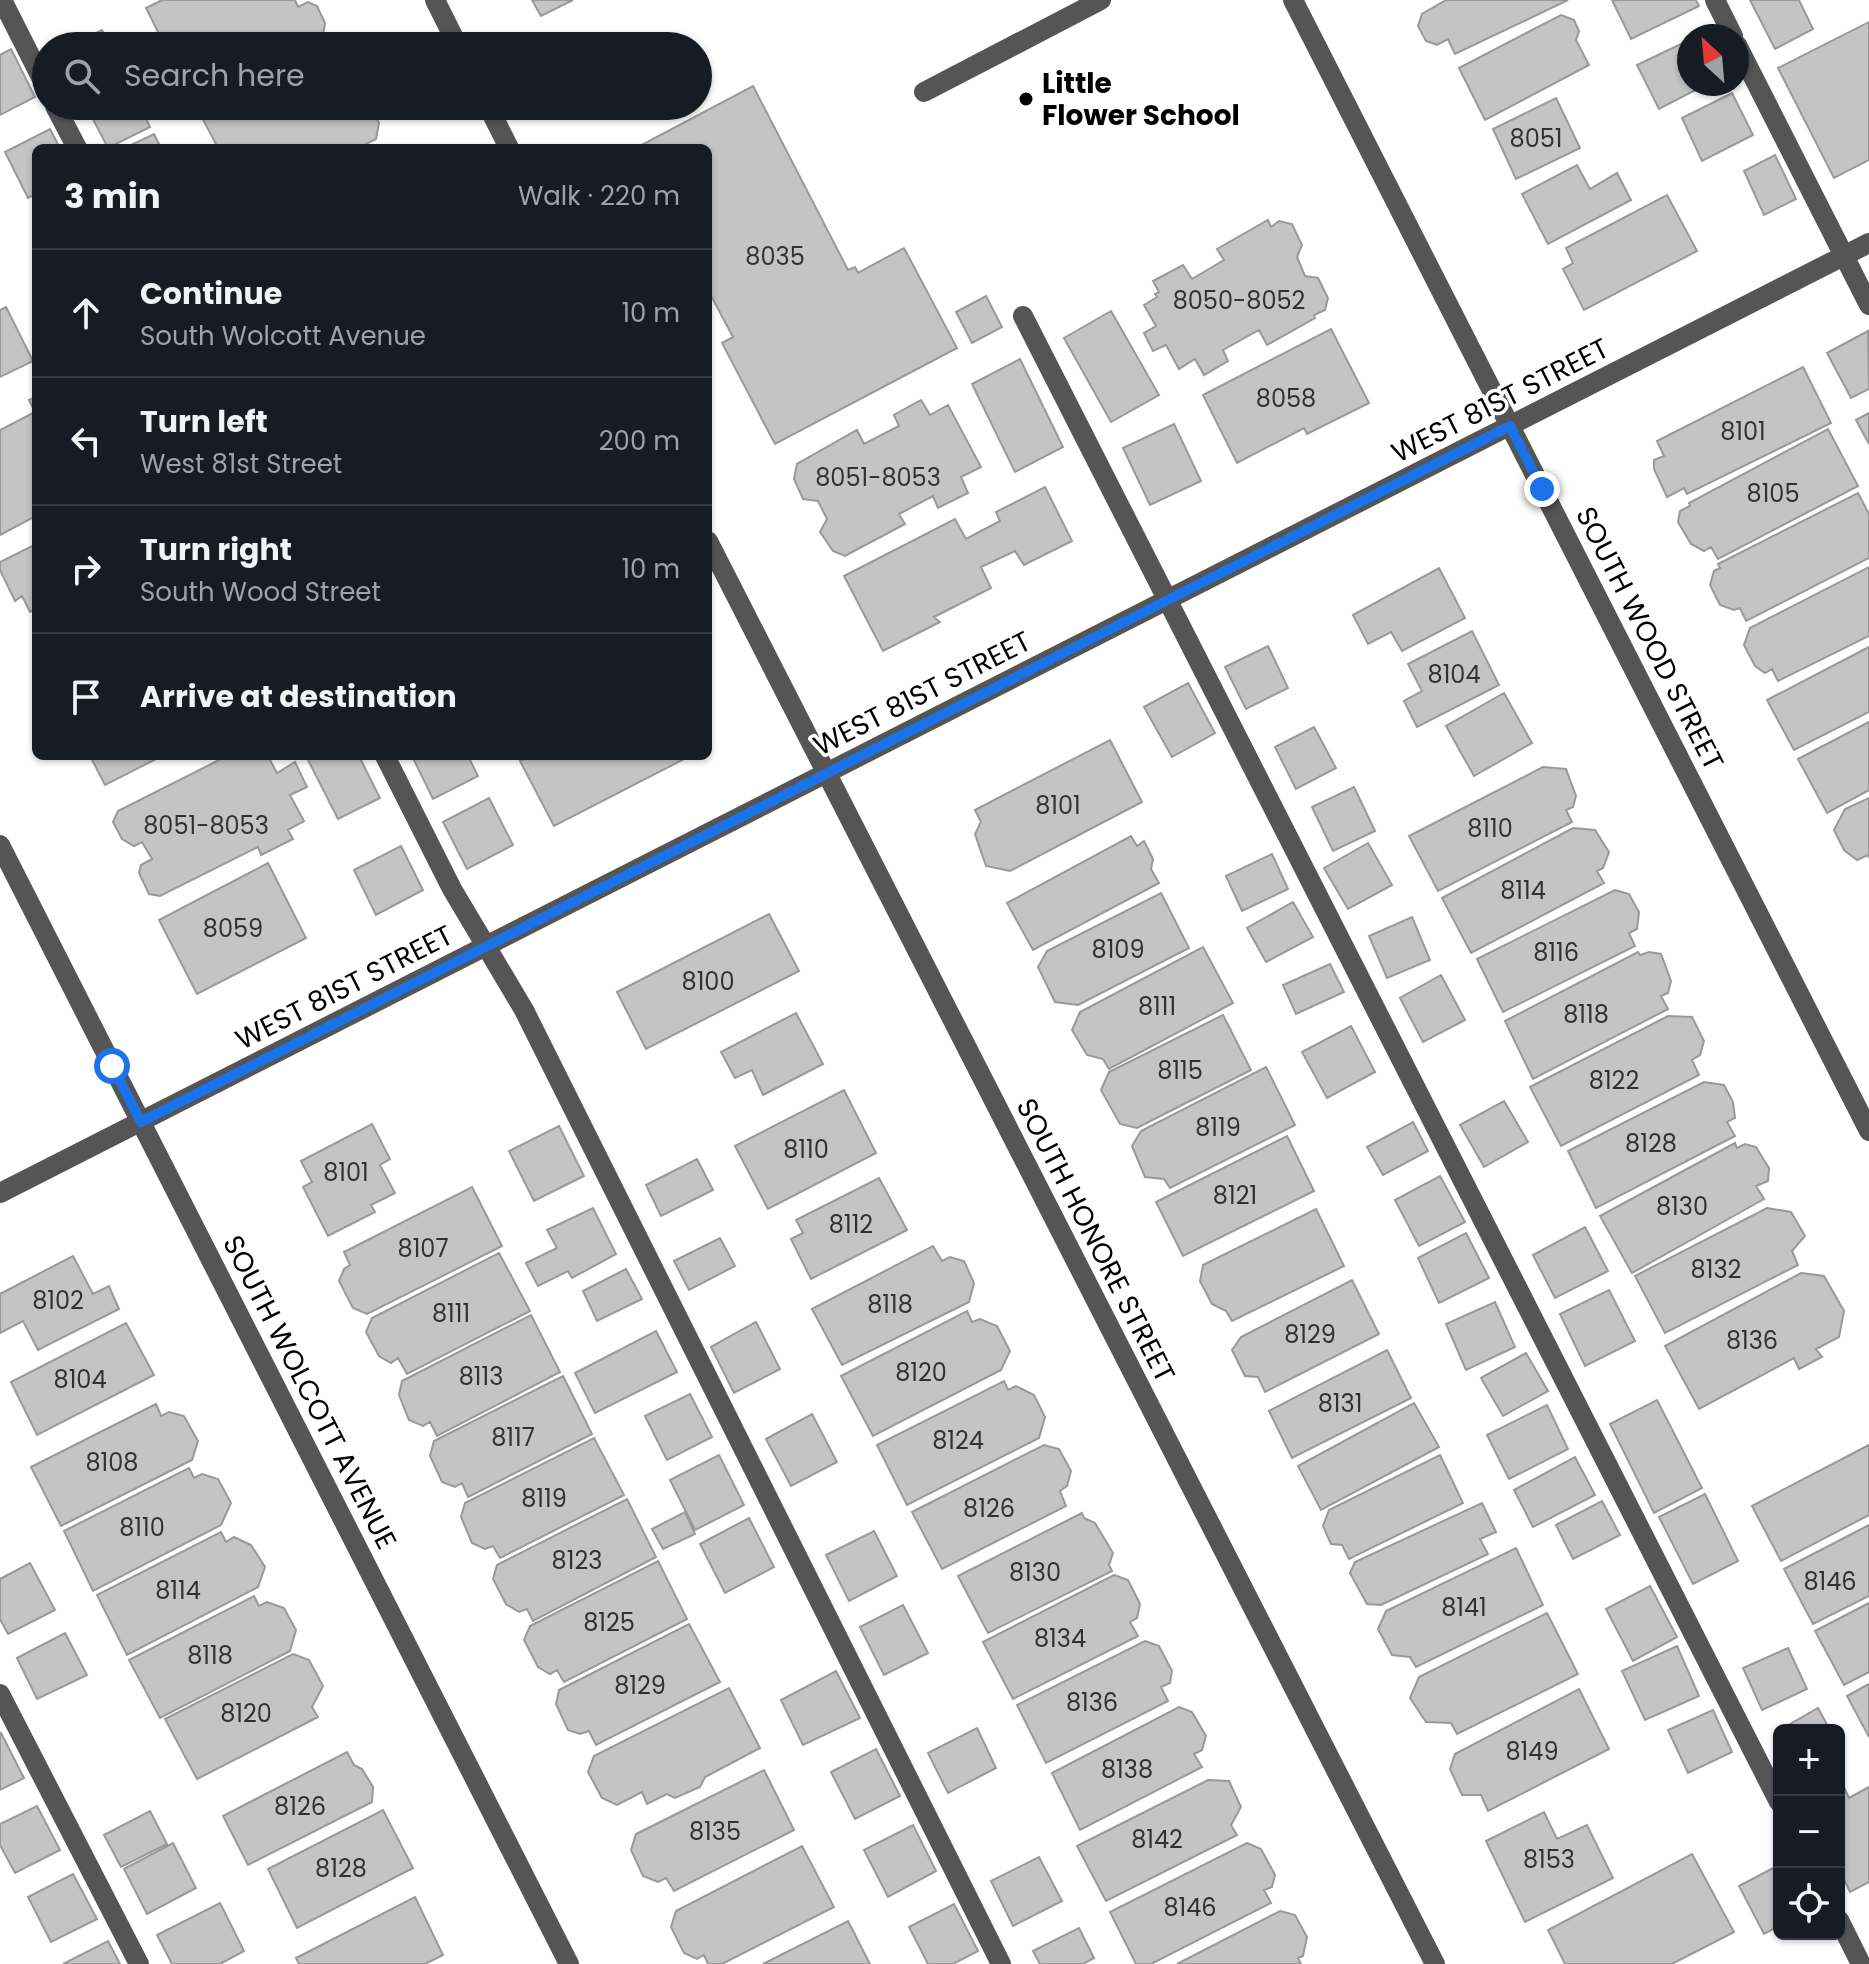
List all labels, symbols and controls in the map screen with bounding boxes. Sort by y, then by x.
north arrow [1677,24,1749,96]
search box [32,32,712,120]
icon: search [60,54,104,98]
text: Search here [124,54,305,97]
place label: Little Flower School [1042,64,1240,135]
marker: Little Flower School [1017,90,1035,108]
house number: 8051 [1510,122,1562,155]
text: 3 min [64,172,161,220]
text: Walk · 220 m [518,178,680,214]
house number: 8035 [745,240,805,273]
text: Continue [140,272,282,315]
house number: 8050-8052 [1173,284,1305,317]
icon: ahead [64,291,108,335]
text: 10 m [622,295,680,331]
text: South Wolcott Avenue [140,318,426,354]
street label: WEST 81ST STREET [1385,329,1616,472]
house number: 8058 [1256,382,1316,415]
text: Turn left [140,400,268,443]
house number: 8101 [1720,415,1766,448]
icon: left [64,419,108,463]
text: 200 m [599,423,680,459]
text: West 81st Street [140,446,342,482]
house number: 8051-8053 [815,461,941,494]
route end [1524,471,1560,507]
house number: 8105 [1747,477,1799,510]
street label: SOUTH WOOD STREET [1566,500,1733,776]
text: Turn right [140,528,292,571]
icon: right [64,547,108,591]
text: 10 m [622,551,680,587]
text: South Wood Street [140,574,381,610]
street label: WEST 81ST STREET [807,622,1038,765]
house number: 8104 [1428,658,1481,691]
icon: arrive [64,675,108,719]
text: Arrive at destination [140,675,457,718]
house number: 8101 [1035,789,1081,822]
house number: 8051-8053 [143,809,269,842]
house number: 8110 [1467,812,1513,845]
house number: 8114 [1500,874,1546,907]
house number: 8059 [203,912,263,945]
street label: WEST 81ST STREET [229,916,460,1059]
house number: 8109 [1091,933,1145,966]
house number: 8116 [1533,936,1579,969]
house number: 8100 [682,965,734,998]
house number: 8111 [1138,990,1176,1023]
house number: 8118 [1563,998,1609,1031]
route start [94,1048,130,1084]
house number: 8115 [1157,1054,1203,1087]
house number: 8122 [1589,1064,1639,1097]
street label: SOUTH HONORE STREET [1007,1092,1184,1389]
house number: 8119 [1195,1111,1241,1144]
house number: 8128 [1625,1127,1677,1160]
house number: 8110 [783,1133,829,1166]
house number: 8101 [323,1156,369,1189]
house number: 8121 [1213,1179,1257,1212]
house number: 8130 [1656,1190,1708,1223]
house number: 8112 [829,1208,873,1241]
street label: SOUTH WOLCOTT AVENUE [213,1229,406,1556]
house number: 8107 [398,1232,449,1265]
house number: 8132 [1691,1253,1741,1286]
house number: 8102 [32,1284,84,1317]
house number: 8118 [867,1288,913,1321]
house number: 8111 [432,1297,470,1330]
house number: 8129 [1284,1318,1336,1351]
house number: 8136 [1726,1324,1778,1357]
house number: 8120 [895,1356,947,1389]
house number: 8113 [459,1360,503,1393]
house number: 8104 [54,1363,107,1396]
house number: 8131 [1318,1387,1362,1420]
house number: 8117 [491,1421,535,1454]
house number: 8124 [932,1424,984,1457]
house number: 8108 [85,1446,139,1479]
house number: 8119 [521,1482,567,1515]
house number: 8126 [963,1492,1015,1525]
house number: 8110 [119,1511,165,1544]
house number: 8123 [552,1544,602,1577]
house number: 8130 [1009,1556,1061,1589]
house number: 8146 [1803,1565,1857,1598]
house number: 8114 [155,1574,201,1607]
house number: 8141 [1441,1591,1487,1624]
house number: 8125 [583,1606,635,1639]
house number: 8134 [1034,1622,1086,1655]
house number: 8118 [187,1639,233,1672]
house number: 8129 [614,1669,666,1702]
house number: 8136 [1066,1686,1118,1719]
house number: 8120 [220,1697,272,1730]
map controls [1773,1724,1845,1940]
button: + [1773,1724,1845,1796]
house number: 8149 [1505,1735,1559,1768]
house number: 8138 [1101,1753,1153,1786]
house number: 8126 [274,1790,326,1823]
button: − [1773,1796,1845,1868]
house number: 8135 [689,1815,741,1848]
house number: 8142 [1131,1823,1183,1856]
house number: 8153 [1523,1843,1575,1876]
house number: 8128 [315,1852,367,1885]
button: locate [1773,1868,1845,1940]
house number: 8146 [1163,1891,1217,1924]

